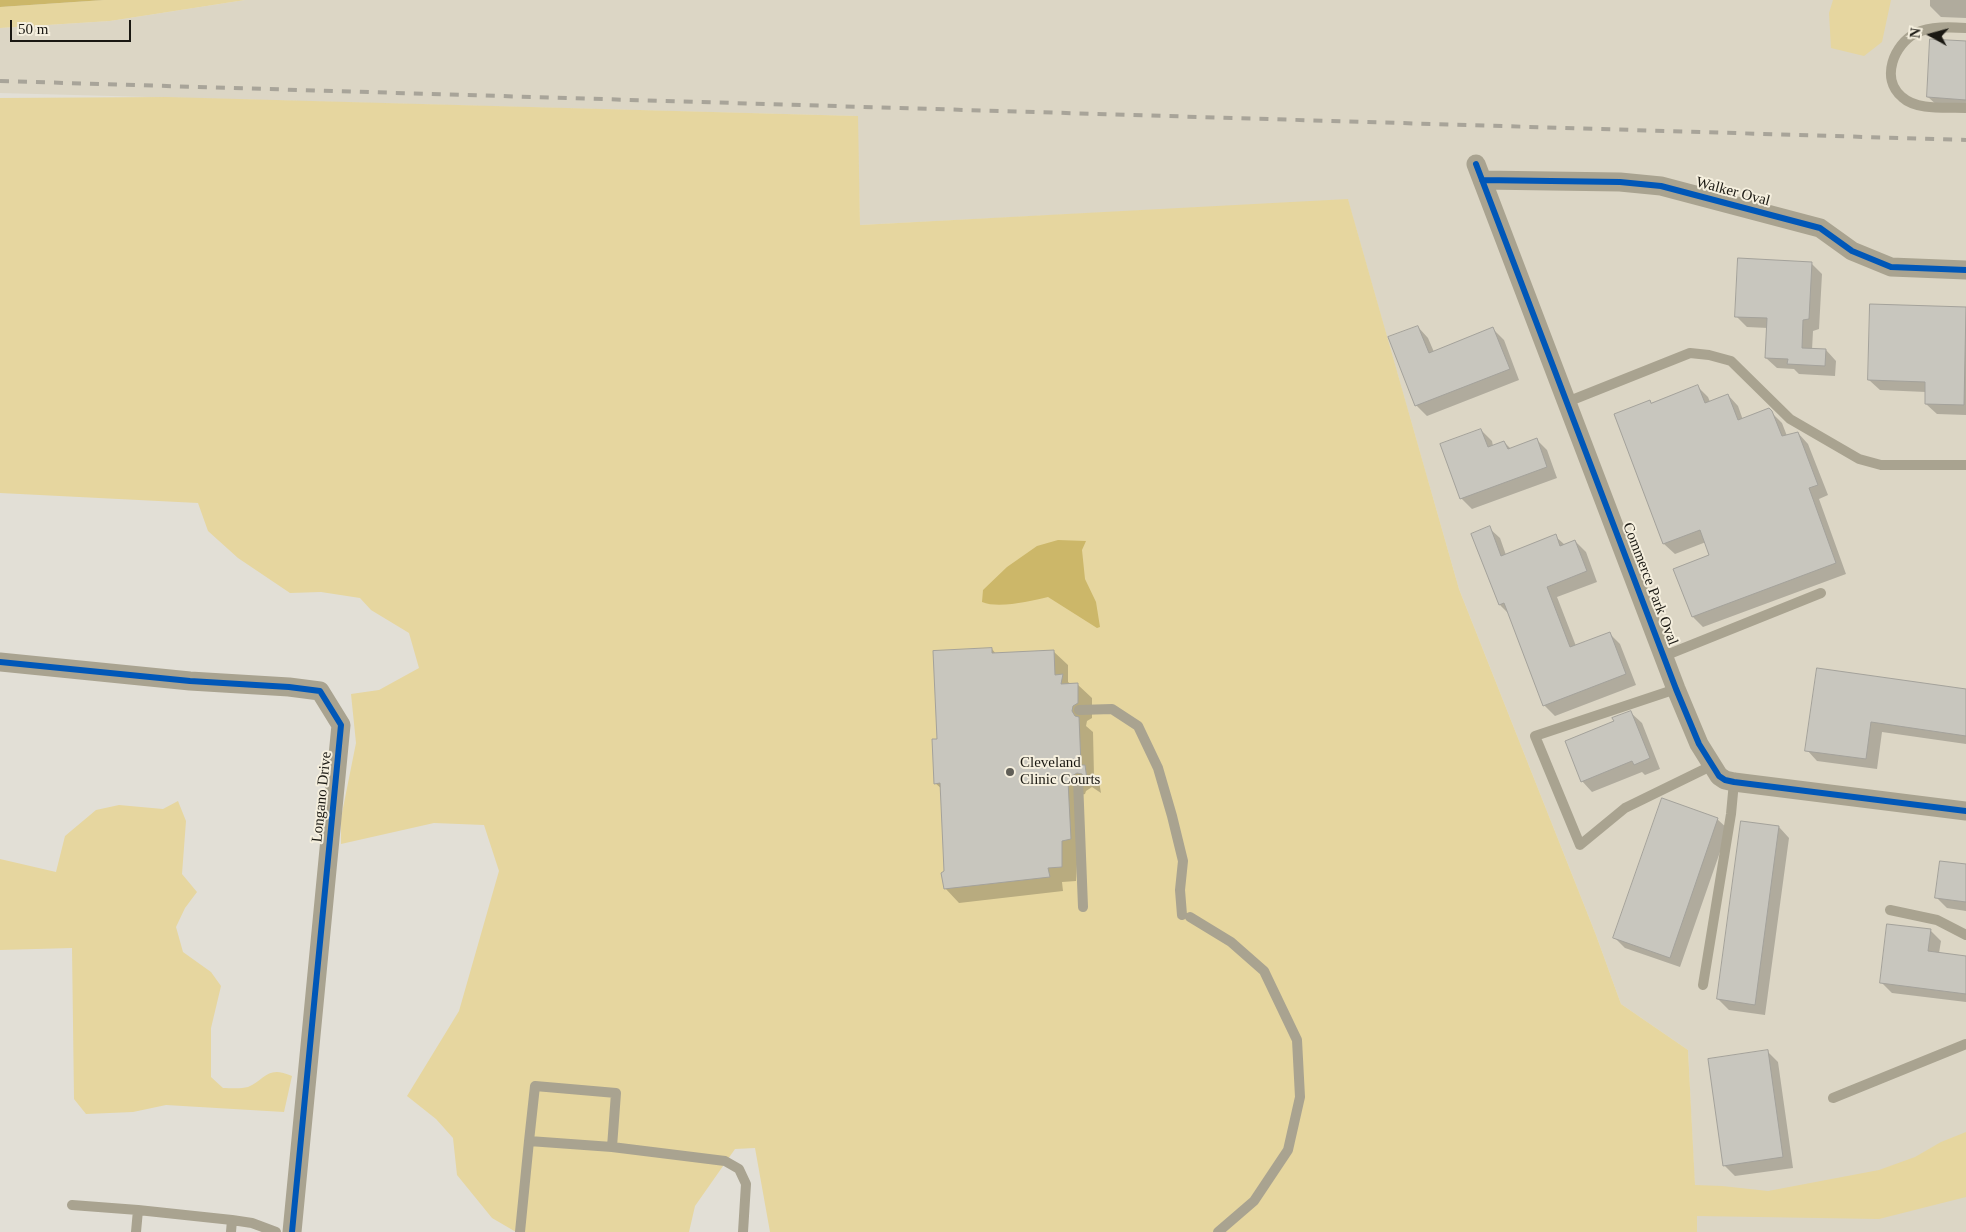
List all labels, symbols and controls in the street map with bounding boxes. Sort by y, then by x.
scale bar [12,10,134,42]
north arrow [1906,10,1956,60]
text: 50 m [18,21,48,37]
text: N [1908,27,1924,39]
street label: Walker Oval [1694,173,1772,211]
street label: Commerce Park Oval [1618,520,1682,648]
street label: Longano Drive [308,751,336,843]
place label: Cleveland Clinic Courts [1020,754,1100,789]
marker: Cleveland Clinic Courts [1004,766,1016,778]

